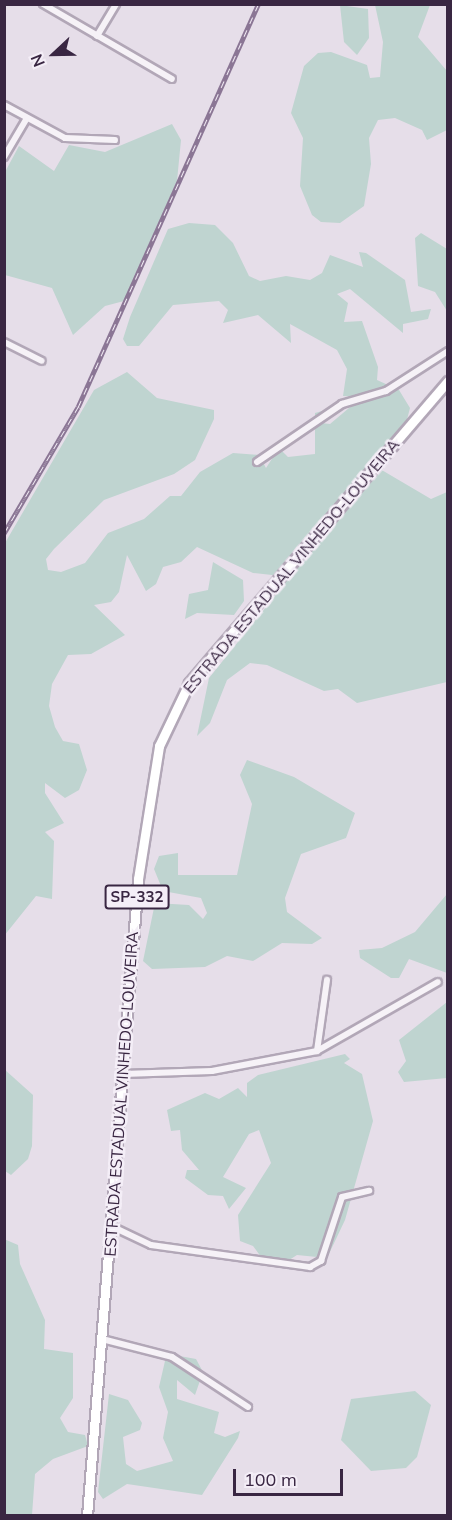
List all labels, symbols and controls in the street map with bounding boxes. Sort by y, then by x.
north arrow [24,24,84,84]
text: N [26,51,49,70]
street label: ESTRADA ESTADUAL VINHEDO-LOUVEIRA [179,435,403,697]
road number: SP-332 [104,885,170,909]
street label: ESTRADA ESTADUAL VINHEDO-LOUVEIRA [100,931,142,1257]
scale bar [236,1457,346,1495]
text: 100 m [244,1468,297,1491]

